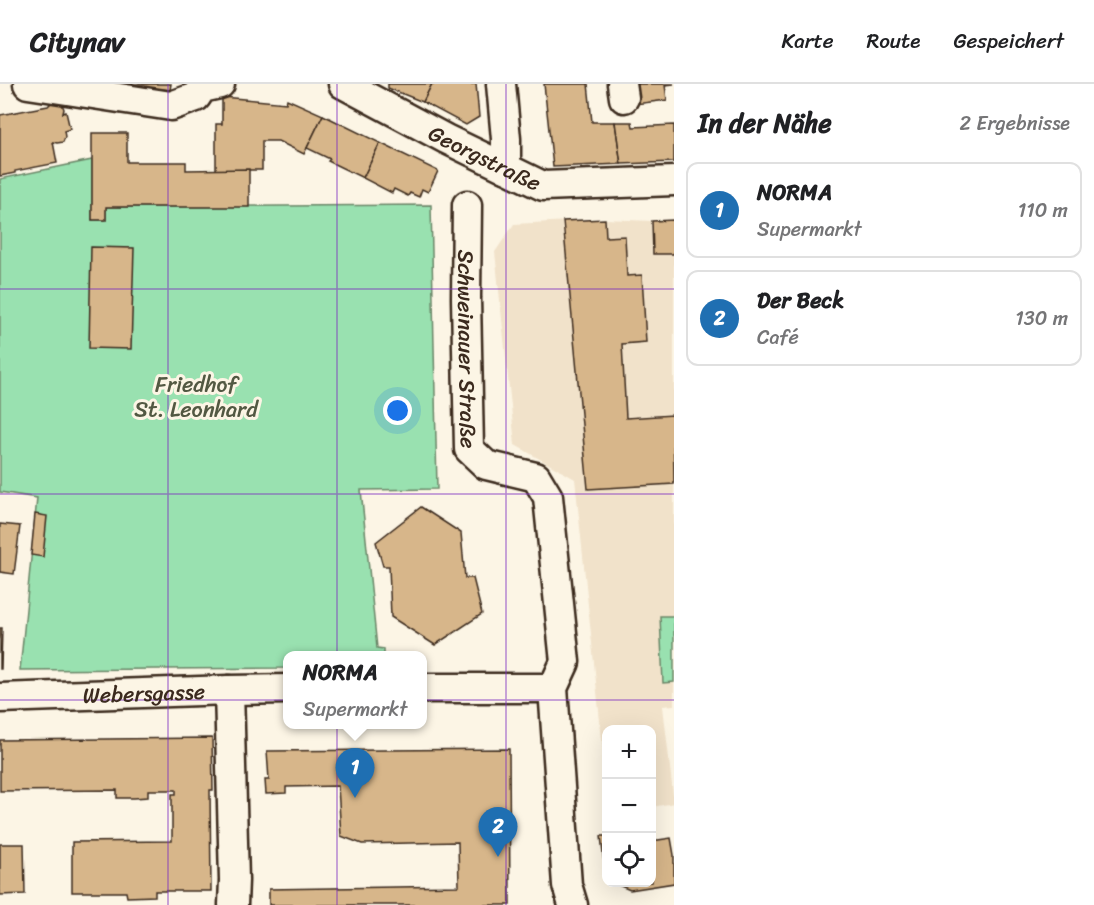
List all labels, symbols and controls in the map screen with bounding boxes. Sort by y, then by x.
text: Citynav [30,17,124,66]
text: Karte [782,22,833,60]
text: Route [866,22,920,60]
text: Gespeichert [953,22,1064,60]
text: In der Nähe [698,100,832,146]
text: 2 Ergebnisse [960,106,1070,141]
street label: Georgstraße [421,114,548,202]
text: NORMA [757,173,832,212]
text: 1 [715,193,724,228]
text: 110 m [1018,193,1068,228]
text: Supermarkt [757,212,862,247]
street label: Schweinauer Straße [446,249,488,449]
text: Der Beck [757,281,844,320]
text: 2 [714,301,725,336]
text: 130 m [1015,301,1068,336]
text: Café [757,320,799,355]
park label: Friedhof St. Leonhard [134,365,259,429]
your location [383,396,412,425]
popup [283,651,427,729]
text: NORMA [303,653,378,692]
street label: Webersgasse [82,671,206,715]
text: Supermarkt [303,692,407,727]
map controls [602,725,656,887]
button: + [602,725,656,779]
pin: 1 [336,748,374,798]
button: − [602,779,656,833]
pin: 2 [478,808,518,857]
button: locate [602,833,656,887]

